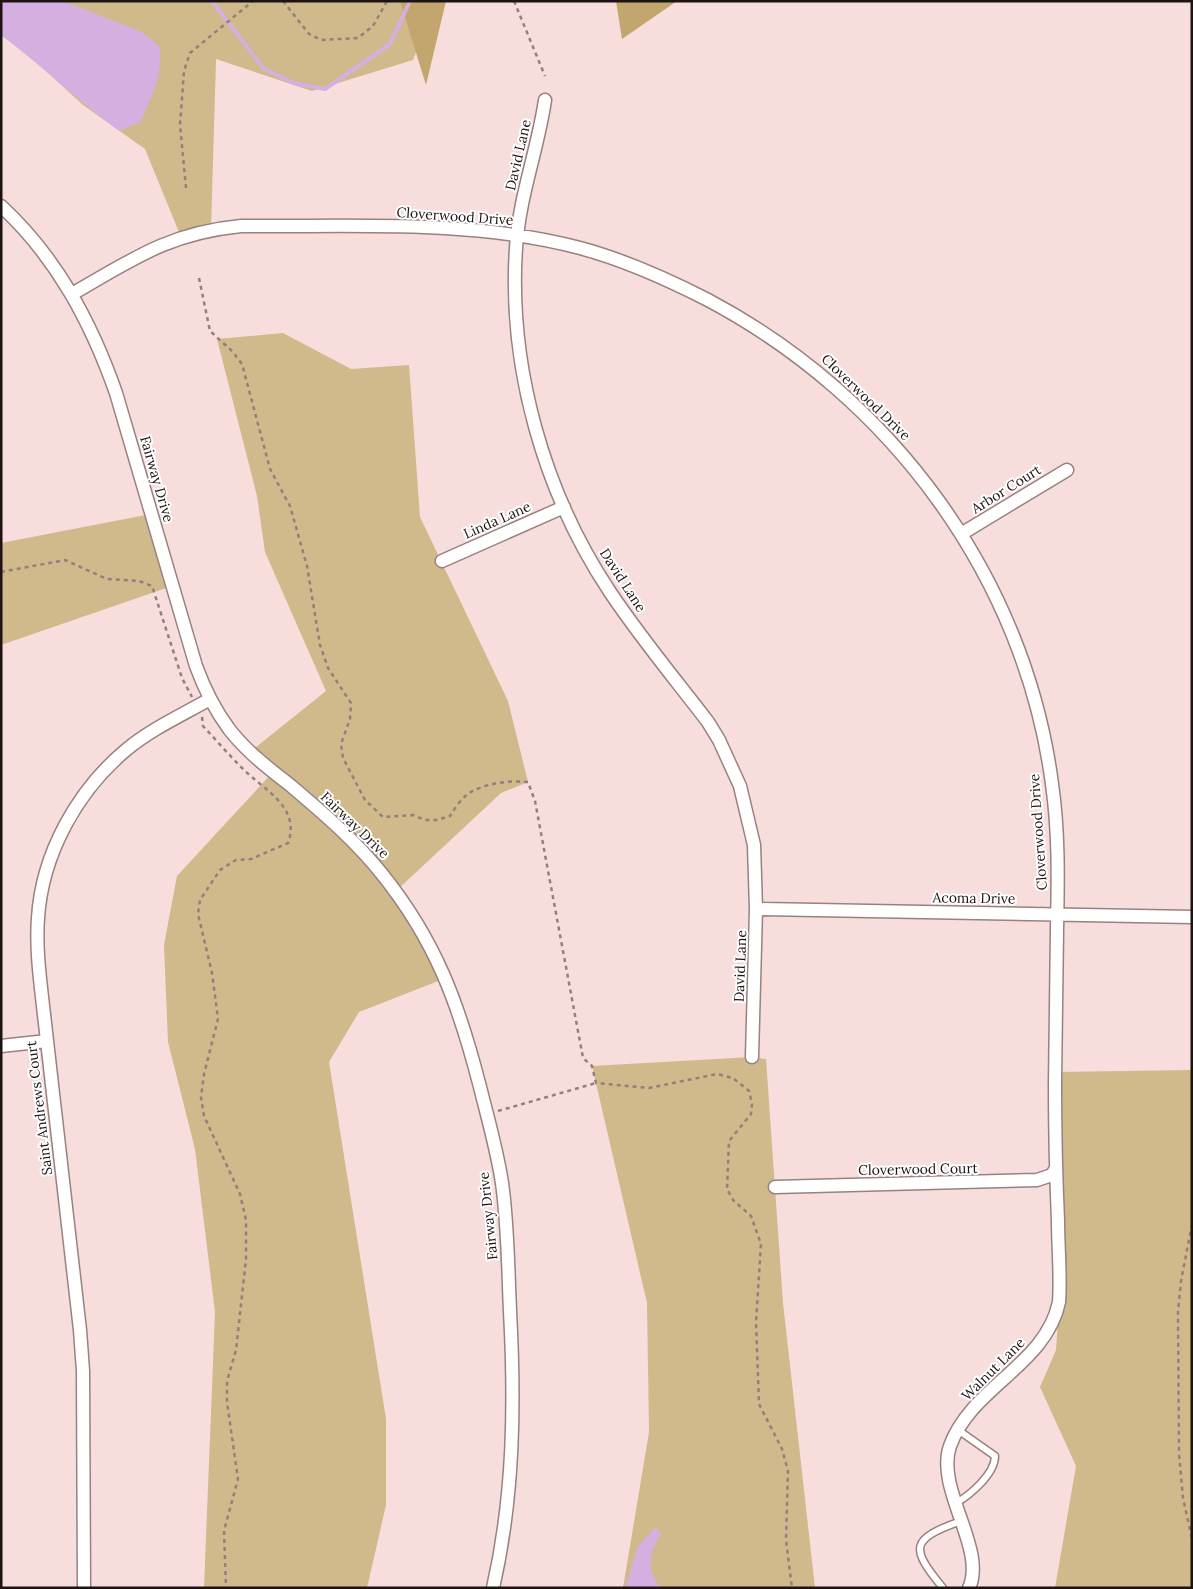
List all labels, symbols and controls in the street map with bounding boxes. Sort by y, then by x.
street label: David Lane [501,117,535,192]
street label: Cloverwood Drive [396,203,514,229]
street label: Cloverwood Drive [818,350,915,444]
street label: Fairway Drive [136,434,178,524]
street label: Arbor Court [967,460,1045,518]
street label: Linda Lane [461,497,534,543]
street label: David Lane [596,545,650,616]
street label: Cloverwood Drive [1025,773,1051,891]
street label: Fairway Drive [317,788,393,863]
street label: Acoma Drive [931,888,1016,908]
street label: David Lane [730,929,750,1002]
street label: Saint Andrews Court [22,1039,56,1176]
street label: Cloverwood Court [858,1159,979,1179]
street label: Fairway Drive [474,1171,502,1261]
street label: Walnut Lane [958,1333,1029,1404]

